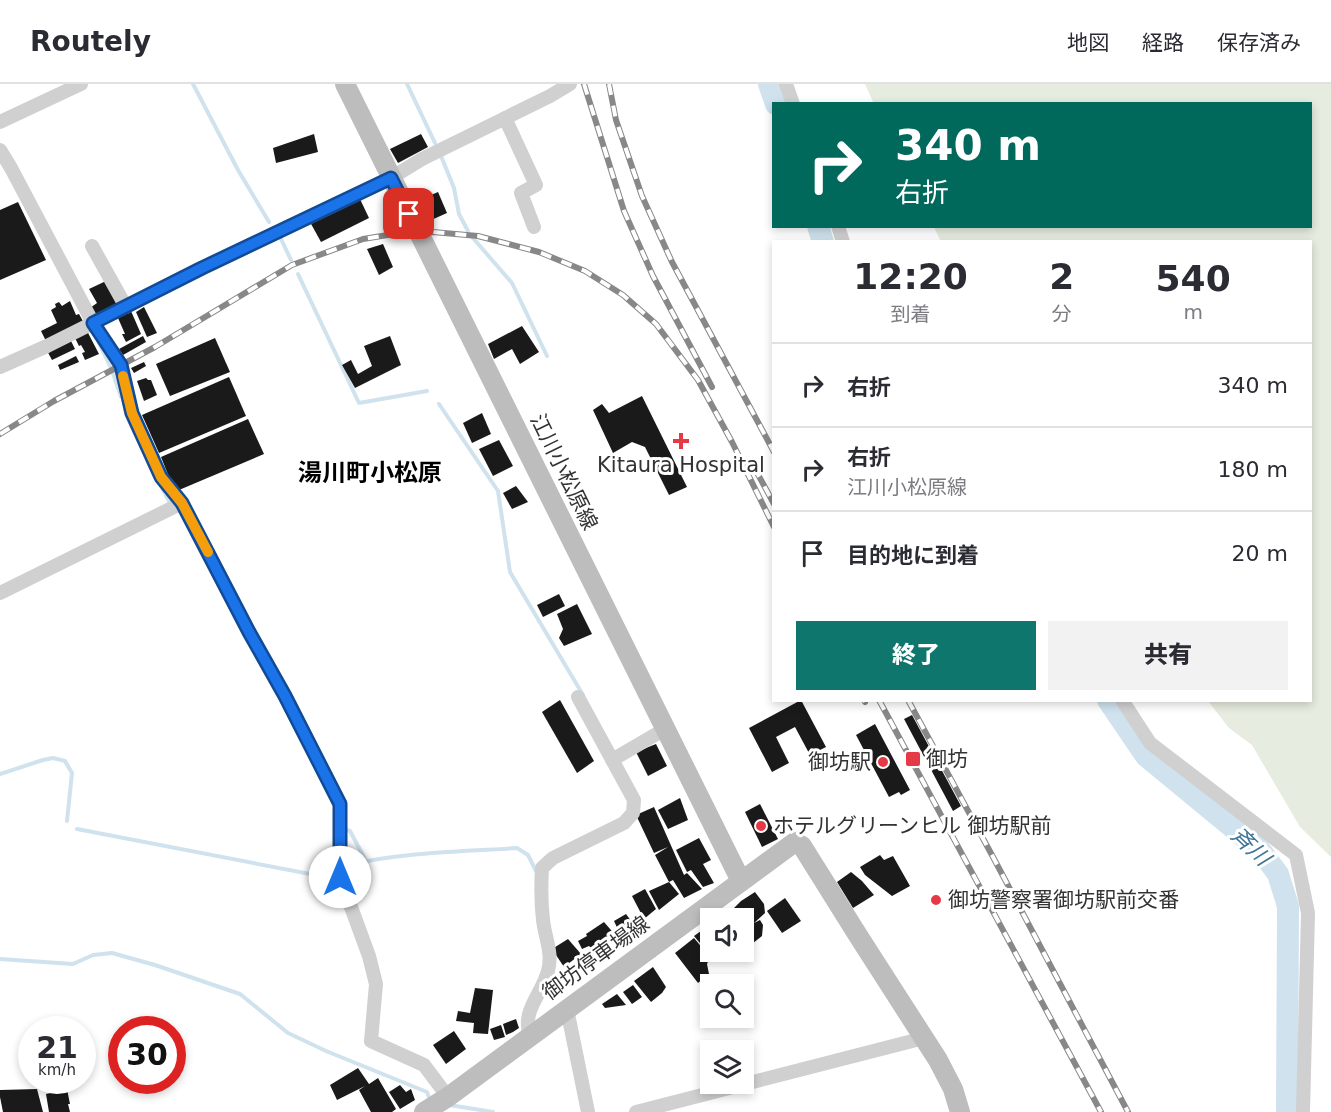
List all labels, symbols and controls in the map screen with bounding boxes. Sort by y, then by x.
text: Routely [30,25,151,58]
text: 地図 [1067,31,1109,55]
text: 経路 [1142,31,1184,55]
text: 保存済み [1217,31,1301,55]
text: 340 m [895,121,1041,170]
icon: right [796,126,874,204]
text: 右折 [895,177,949,208]
pin [383,188,434,239]
icon: arrive [392,197,425,230]
text: 12:20 [853,256,968,297]
text: 2 [1049,256,1074,297]
text: 540 [1156,258,1231,299]
text: m [1183,300,1203,324]
text: 到着 [891,302,931,326]
text: 分 [1052,302,1072,326]
icon: right [796,369,829,402]
text: 340 m [1218,373,1288,398]
text: 右折 [847,375,891,400]
street label: 江川小松原線 [526,410,602,534]
marker: Kitaura Hospital [672,432,690,450]
text: 右折 [847,445,891,470]
place label: Kitaura Hospital [597,453,765,477]
icon: right [796,453,829,486]
text: 180 m [1218,457,1288,482]
district label: 湯川町小松原 [298,459,442,487]
text: 江川小松原線 [847,475,967,499]
icon: arrive [796,537,829,570]
text: 20 m [1232,541,1288,566]
text: 目的地に到着 [847,543,979,568]
button: 終了 [796,621,1036,690]
button: 共有 [1048,621,1288,690]
place label: 御坊 [926,747,968,771]
place label: 御坊駅 [808,750,871,774]
marker: 御坊 [904,750,922,768]
marker: 御坊駅 [876,755,890,769]
place label: ホテルグリーンヒル 御坊駅前 [773,814,1052,838]
marker: ホテルグリーンヒル 御坊駅前 [754,819,768,833]
water label: 斉川 [1226,822,1277,872]
position arrow [308,845,372,909]
place label: 御坊警察署御坊駅前交番 [948,888,1179,912]
marker: 御坊警察署御坊駅前交番 [929,893,943,907]
map controls [700,908,754,1094]
button: sound [700,908,754,962]
street label: 御坊停車場線 [538,911,654,1005]
button: search [700,974,754,1028]
speed limit sign: 30 [108,1016,186,1094]
text: 21 [36,1030,78,1065]
button: layers [700,1040,754,1094]
text: km/h [38,1061,76,1079]

